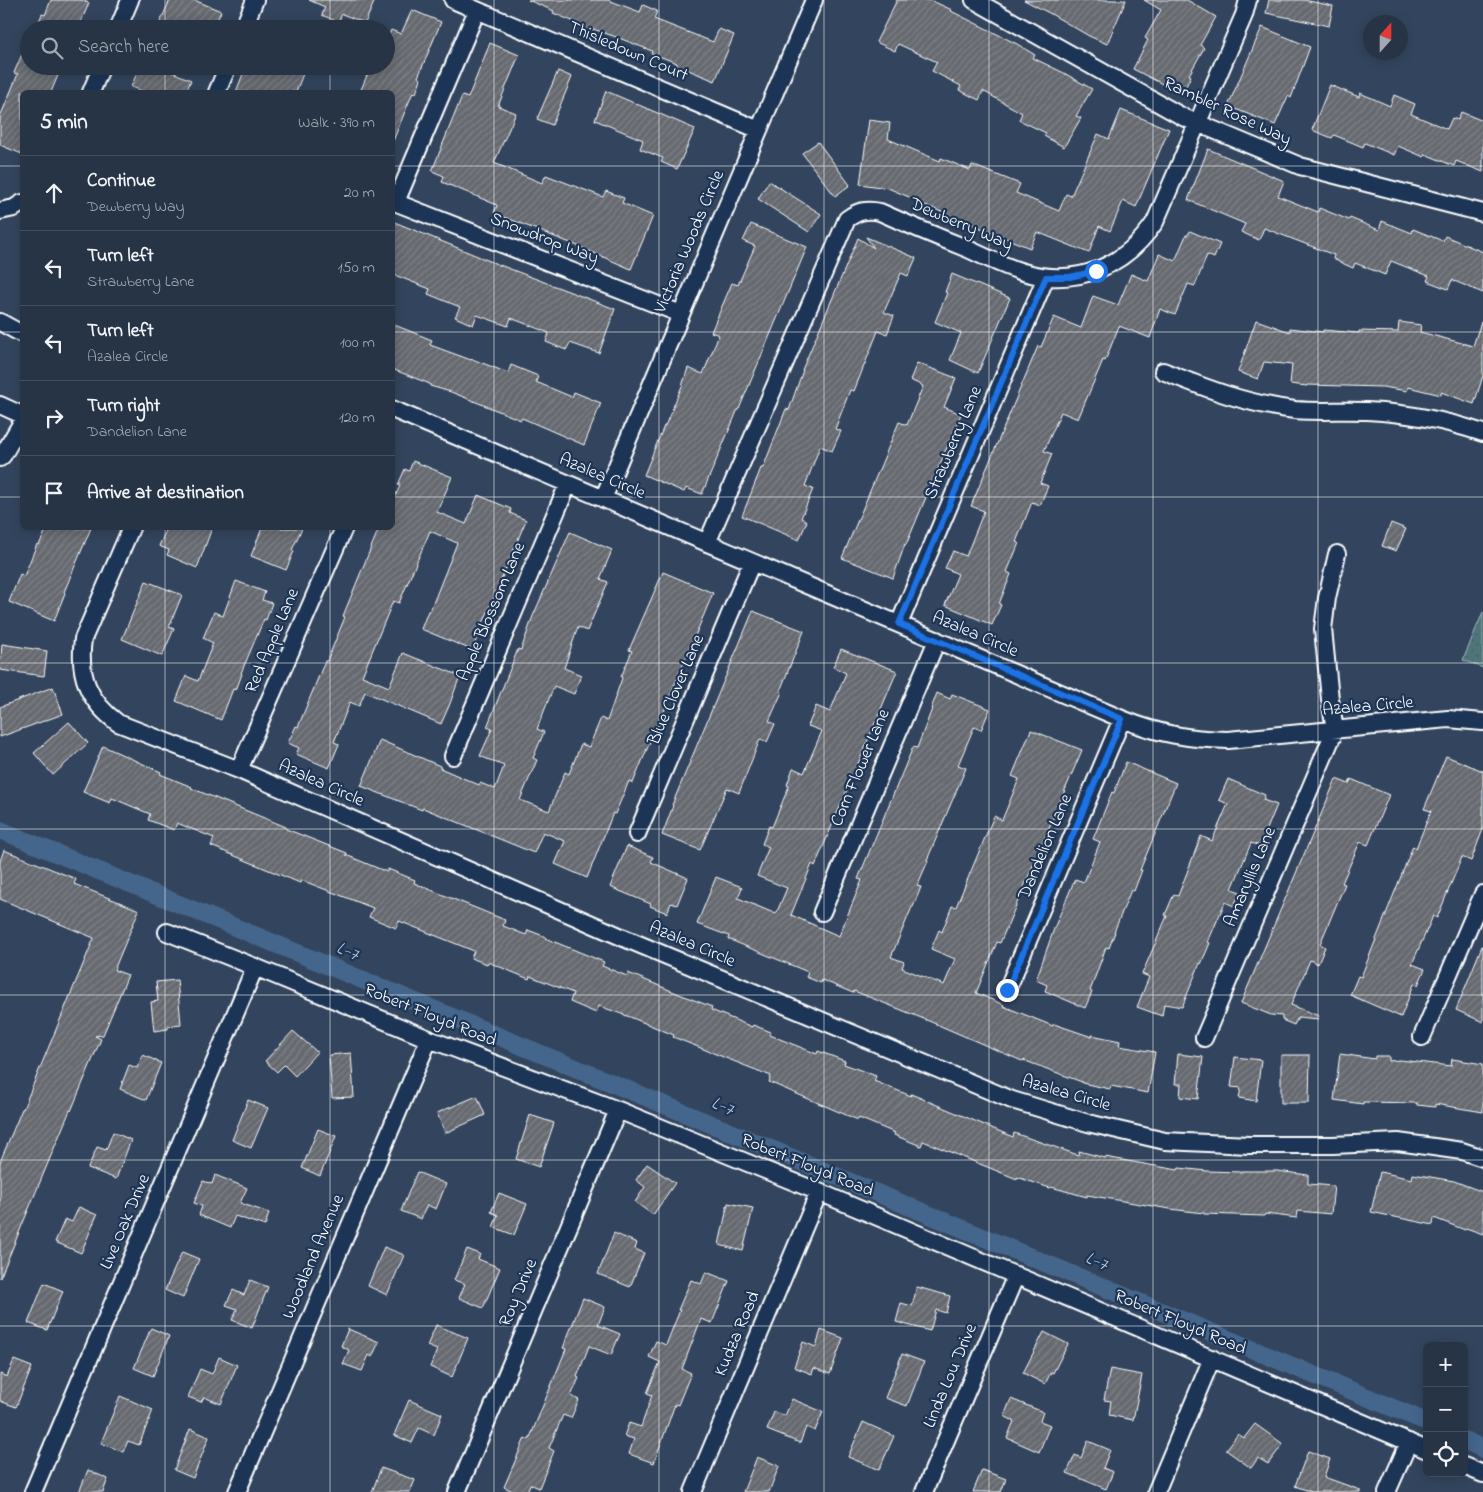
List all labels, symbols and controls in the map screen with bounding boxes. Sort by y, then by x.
street label: Thisledown Court [564,15,692,89]
north arrow [1363,15,1408,60]
search box [20,20,395,75]
icon: search [38,34,66,62]
text: Search here [78,34,169,61]
street label: Rambler Rose Way [1159,71,1295,153]
text: 5 min [40,108,88,138]
text: Walk · 390 m [298,111,375,135]
street label: Victoria Woods Circle [648,166,732,319]
text: Continue [87,168,155,195]
icon: ahead [40,179,68,207]
text: 20 m [344,181,375,205]
street label: Dewberry Way [905,191,1017,258]
text: Dewberry Way [87,195,184,219]
street label: Snowdrop Way [486,206,602,272]
text: Turn left [87,243,154,270]
icon: left [40,254,68,282]
text: 150 m [337,256,375,280]
route start [1085,260,1108,283]
text: Strawberry Lane [87,270,194,294]
text: Turn left [87,318,154,345]
icon: left [40,329,68,357]
text: 100 m [340,331,375,355]
text: Azalea Circle [87,345,168,369]
street label: Strawberry Lane [918,381,990,504]
text: Turn right [87,393,160,420]
icon: right [40,404,68,432]
text: 120 m [339,406,375,430]
text: Dandelion Lane [87,420,187,444]
street label: Azalea Circle [555,447,650,507]
icon: arrive [40,479,68,507]
text: Arrive at destination [87,480,244,507]
street label: Apple Blossom Lane [451,538,533,685]
street label: Red Apple Lane [239,584,307,697]
street label: Azalea Circle [928,605,1023,665]
street label: Blue Clover Lane [642,630,712,750]
street label: Azalea Circle [1321,690,1416,724]
street label: Corn Flower Lane [825,704,898,831]
street label: Azalea Circle [274,754,369,815]
street label: Dandelion Lane [1012,789,1080,905]
street label: Amaryllis Lane [1218,822,1284,931]
street label: Azalea Circle [645,915,740,975]
water label: L-7 [332,935,363,969]
street label: Robert Floyd Road [360,978,500,1054]
route end [996,979,1019,1002]
street label: Azalea Circle [1018,1069,1114,1119]
water label: L-7 [707,1090,738,1124]
street label: Robert Floyd Road [737,1128,877,1204]
street label: Live Oak Drive [94,1169,158,1274]
street label: Woodland Avenue [276,1190,352,1323]
water label: L-7 [1081,1245,1112,1279]
street label: Roy Drive [493,1254,545,1331]
street label: Robert Floyd Road [1110,1284,1250,1362]
street label: Kudza Road [708,1287,768,1381]
street label: Linda Lou Drive [917,1319,985,1432]
map controls [1423,1342,1468,1477]
button: + [1423,1342,1468,1387]
button: − [1423,1387,1468,1432]
button: locate [1423,1432,1468,1477]

